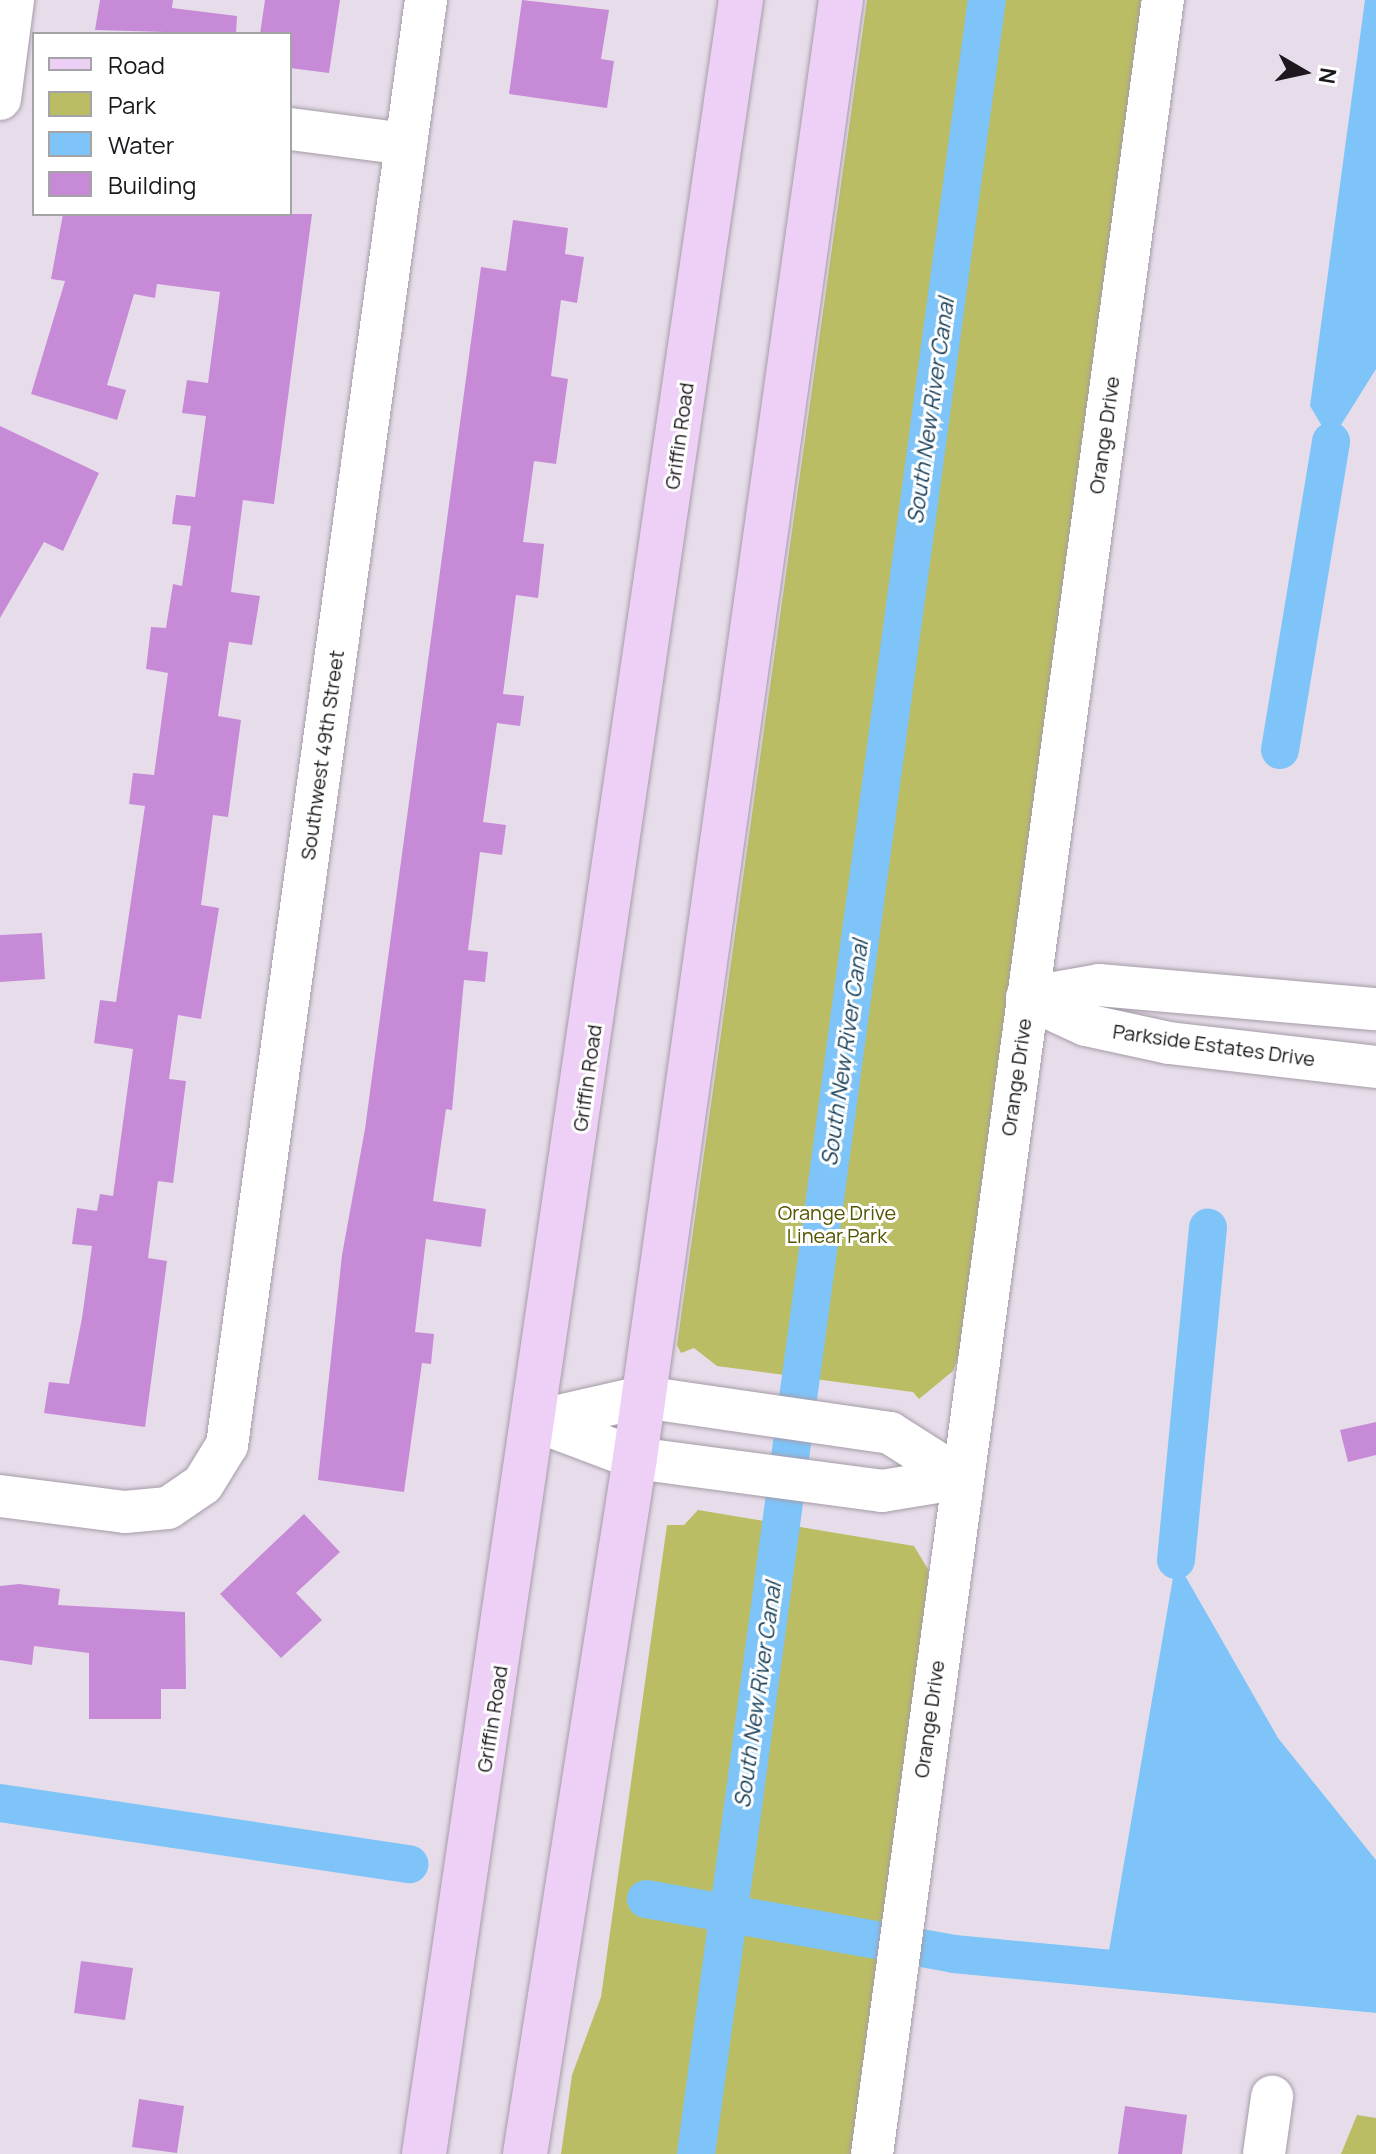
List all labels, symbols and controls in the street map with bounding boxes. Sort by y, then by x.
legend [32,32,292,216]
north arrow [1264,32,1344,112]
text: Road [108,48,165,81]
text: N [1312,66,1344,86]
text: Park [108,88,156,121]
text: Water [108,128,175,161]
text: Building [108,168,196,201]
water label: South New River Canal [902,296,960,526]
street label: Orange Drive [1084,375,1124,495]
street label: Griffin Road [660,381,698,491]
street label: Southwest 49th Street [295,649,349,861]
water label: South New River Canal [816,938,874,1168]
street label: Orange Drive [996,1017,1036,1137]
street label: Parkside Estates Drive [1111,1019,1317,1071]
street label: Griffin Road [568,1023,606,1133]
park label: Orange Drive Linear Park [778,1200,896,1247]
water label: South New River Canal [729,1580,787,1810]
street label: Orange Drive [909,1659,949,1779]
street label: Griffin Road [472,1664,512,1774]

